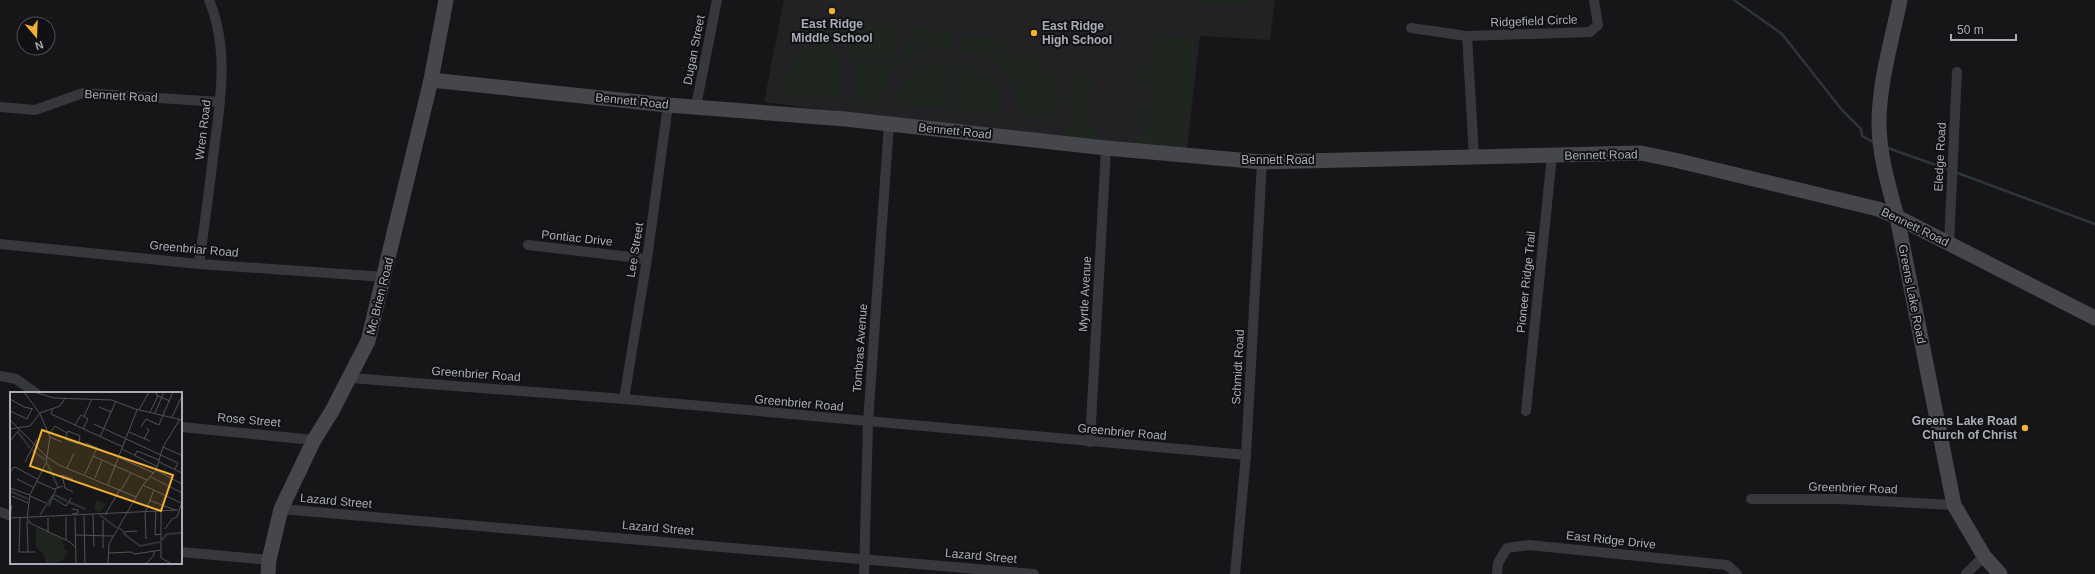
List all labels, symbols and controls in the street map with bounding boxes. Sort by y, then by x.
marker: East Ridge Middle School [827,6,837,16]
street label: Ridgefield Circle [1490,12,1578,30]
street label: Dugan Street [680,13,708,86]
north arrow [16,16,56,56]
scale bar [1951,16,2016,42]
place label: East Ridge Middle School [791,17,873,45]
place label: East Ridge High School [1042,19,1112,47]
text: 50 m [1957,23,1984,37]
marker: East Ridge High School [1029,28,1039,38]
text: N [33,38,45,52]
street label: Bennett Road [84,87,158,105]
street label: Bennett Road [595,90,669,112]
street label: Wren Road [192,99,214,161]
street label: Bennett Road [918,120,992,142]
street label: Eledge Road [1931,122,1949,192]
street label: Bennett Road [1564,147,1638,163]
street label: Bennett Road [1241,153,1315,167]
street label: Bennett Road [1879,205,1951,249]
street label: Lee Street [624,221,646,278]
street label: Pontiac Drive [541,227,614,249]
street label: Pioneer Ridge Trail [1514,231,1538,333]
street label: Greenbriar Road [149,238,239,260]
street label: Greens Lake Road [1896,243,1928,345]
street label: Myrtle Avenue [1076,255,1094,332]
street label: Mc Brien Road [364,256,396,336]
street label: Tombras Avenue [850,303,870,393]
street label: Schmidt Road [1229,329,1247,405]
street label: Greenbrier Road [431,364,521,384]
inset map [10,392,182,564]
street label: Greenbrier Road [754,392,844,414]
street label: Rose Street [217,410,282,430]
place label: Greens Lake Road Church of Christ [1912,414,2017,442]
street label: Greenbrier Road [1077,421,1167,443]
marker: Greens Lake Road Church of Christ [2020,423,2030,433]
street label: Greenbrier Road [1808,479,1898,497]
street label: Lazard Street [300,491,373,511]
street label: Lazard Street [622,518,695,538]
street label: East Ridge Drive [1565,528,1657,552]
street label: Lazard Street [945,546,1018,566]

